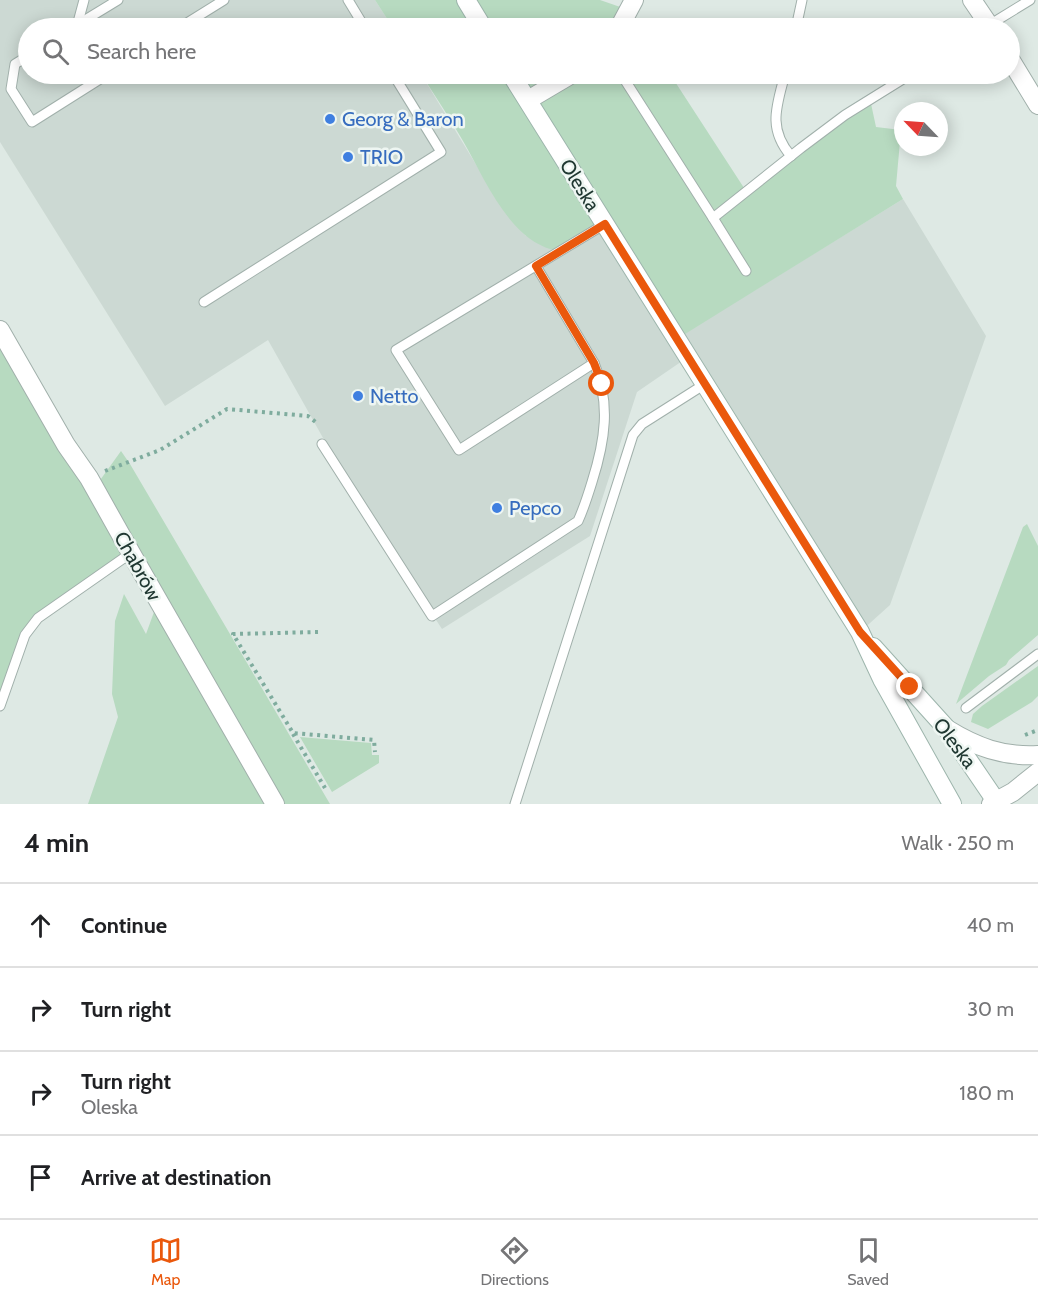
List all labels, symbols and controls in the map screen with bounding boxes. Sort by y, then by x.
search box [18,18,1020,84]
icon: search [39,35,72,68]
text: Search here [87,38,196,65]
north arrow [894,102,948,156]
place label: Georg & Baron [342,107,464,131]
marker: Georg & Baron [323,112,337,126]
place label: TRIO [360,145,403,169]
marker: TRIO [341,150,355,164]
street label: Oleska [555,155,605,216]
route start [588,370,614,396]
place label: Netto [370,384,418,408]
marker: Netto [351,389,365,403]
place label: Pepco [509,496,562,520]
marker: Pepco [490,501,504,515]
street label: Chabrów [109,527,167,605]
route end [896,673,922,699]
street label: Oleska [928,713,982,773]
text: 4 min [24,827,89,859]
text: Walk · 250 m [902,831,1014,855]
icon: ahead [24,909,57,942]
text: Continue [81,912,167,939]
text: 40 m [966,913,1014,937]
icon: right [24,993,57,1026]
text: Turn right [81,996,171,1023]
text: 30 m [967,997,1014,1021]
text: Turn right [81,1068,171,1095]
icon: right [24,1077,57,1110]
text: 180 m [959,1081,1014,1105]
text: Oleska [81,1095,138,1119]
icon: arrive [24,1161,57,1194]
text: Arrive at destination [81,1164,271,1191]
tab: Map [149,1234,182,1289]
tab: Directions [481,1234,549,1289]
tab: Saved [847,1234,889,1289]

